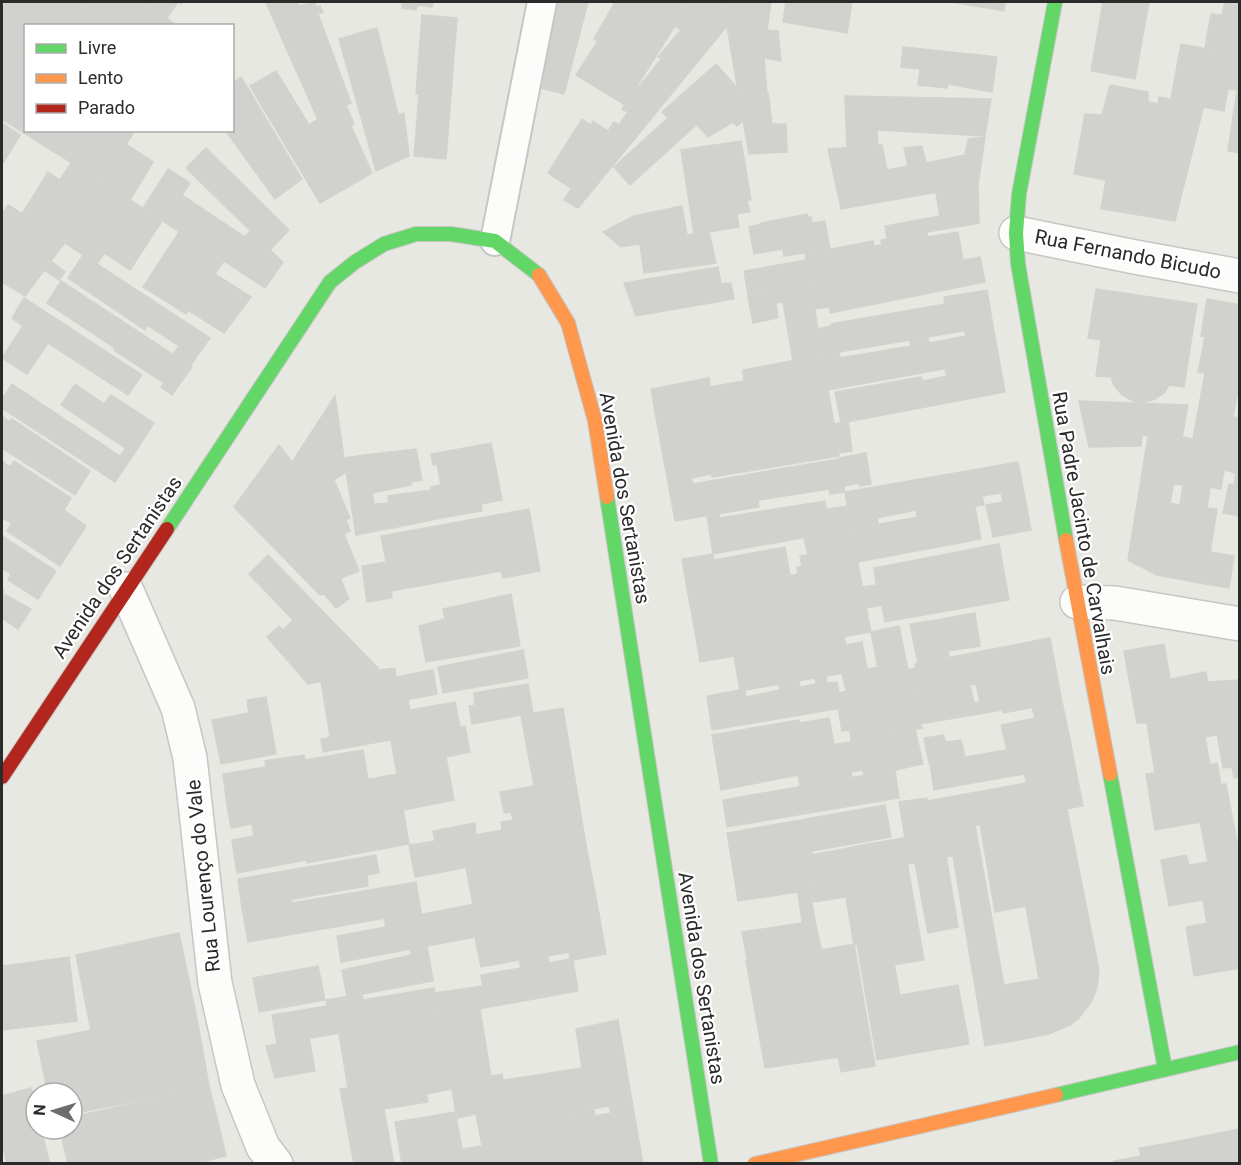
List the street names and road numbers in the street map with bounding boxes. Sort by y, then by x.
street label: Rua Fernando Bicudo [1033,224,1223,284]
street label: Avenida dos Sertanistas [595,390,655,606]
street label: Rua Padre Jacinto de Carvalhais [1047,390,1121,676]
street label: Avenida dos Sertanistas [47,471,187,663]
street label: Rua Lourenço do Vale [181,778,225,974]
street label: Avenida dos Sertanistas [673,870,731,1086]

